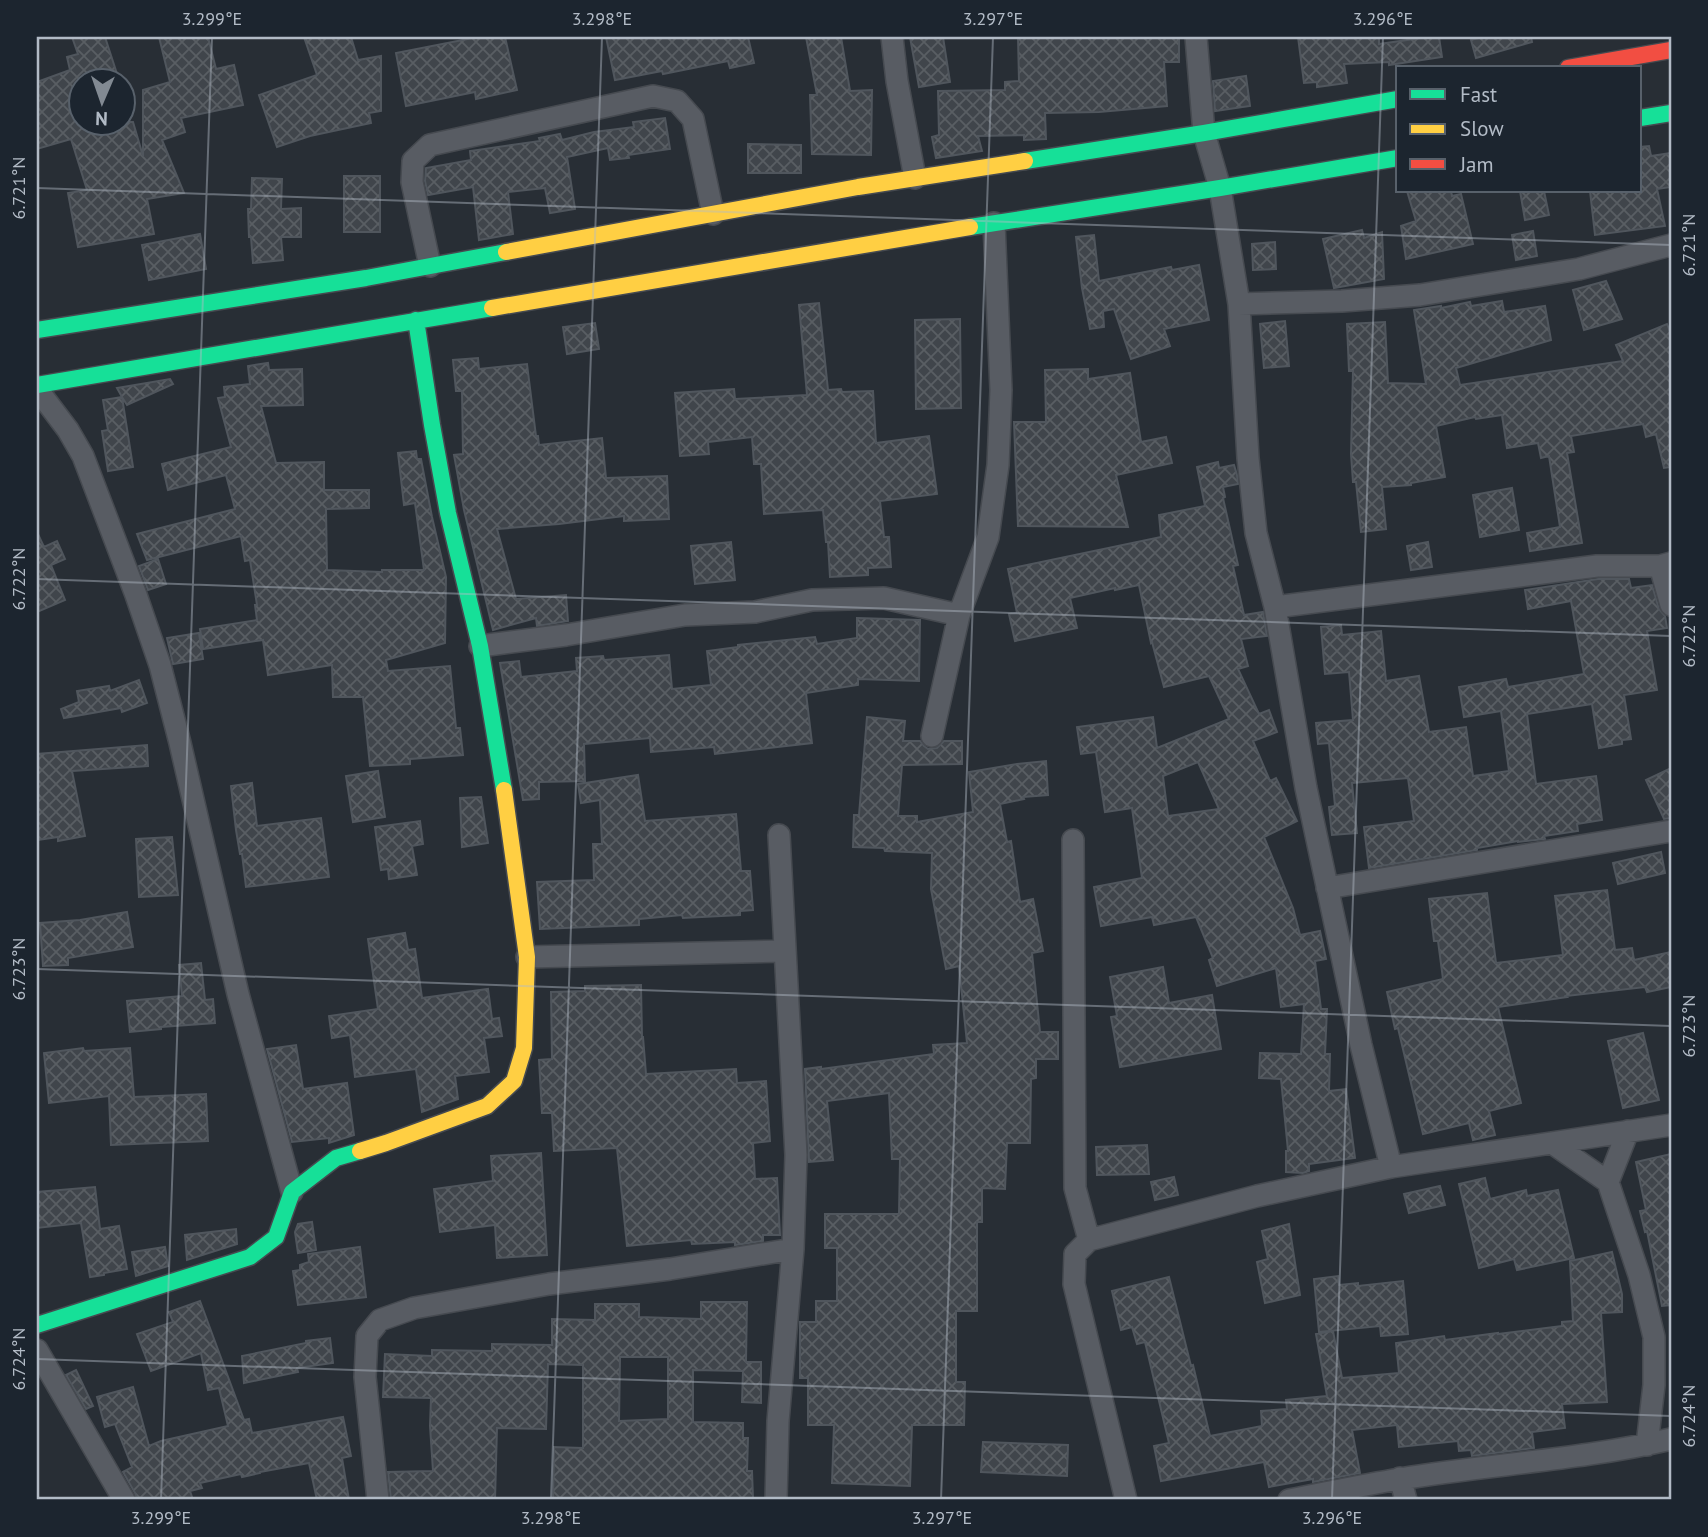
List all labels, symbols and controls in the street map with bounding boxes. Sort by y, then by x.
text: 3.299°E [182,7,242,30]
text: 3.298°E [572,7,632,30]
text: 3.297°E [963,7,1023,30]
text: 3.296°E [1353,7,1413,30]
north arrow [66,66,136,136]
legend [1396,66,1642,192]
text: Fast [1460,81,1497,108]
text: N [95,107,108,131]
text: Slow [1460,115,1504,142]
text: Jam [1459,151,1494,178]
text: 6.721°N [7,157,30,219]
text: 6.721°N [1677,214,1700,276]
text: 6.722°N [7,548,30,610]
text: 6.722°N [1677,605,1700,667]
text: 6.723°N [7,938,30,1000]
text: 6.723°N [1677,995,1700,1057]
text: 6.724°N [7,1328,30,1390]
text: 6.724°N [1677,1385,1700,1447]
text: 3.299°E [131,1506,191,1529]
text: 3.298°E [521,1506,581,1529]
text: 3.297°E [912,1506,972,1529]
text: 3.296°E [1302,1506,1362,1529]

